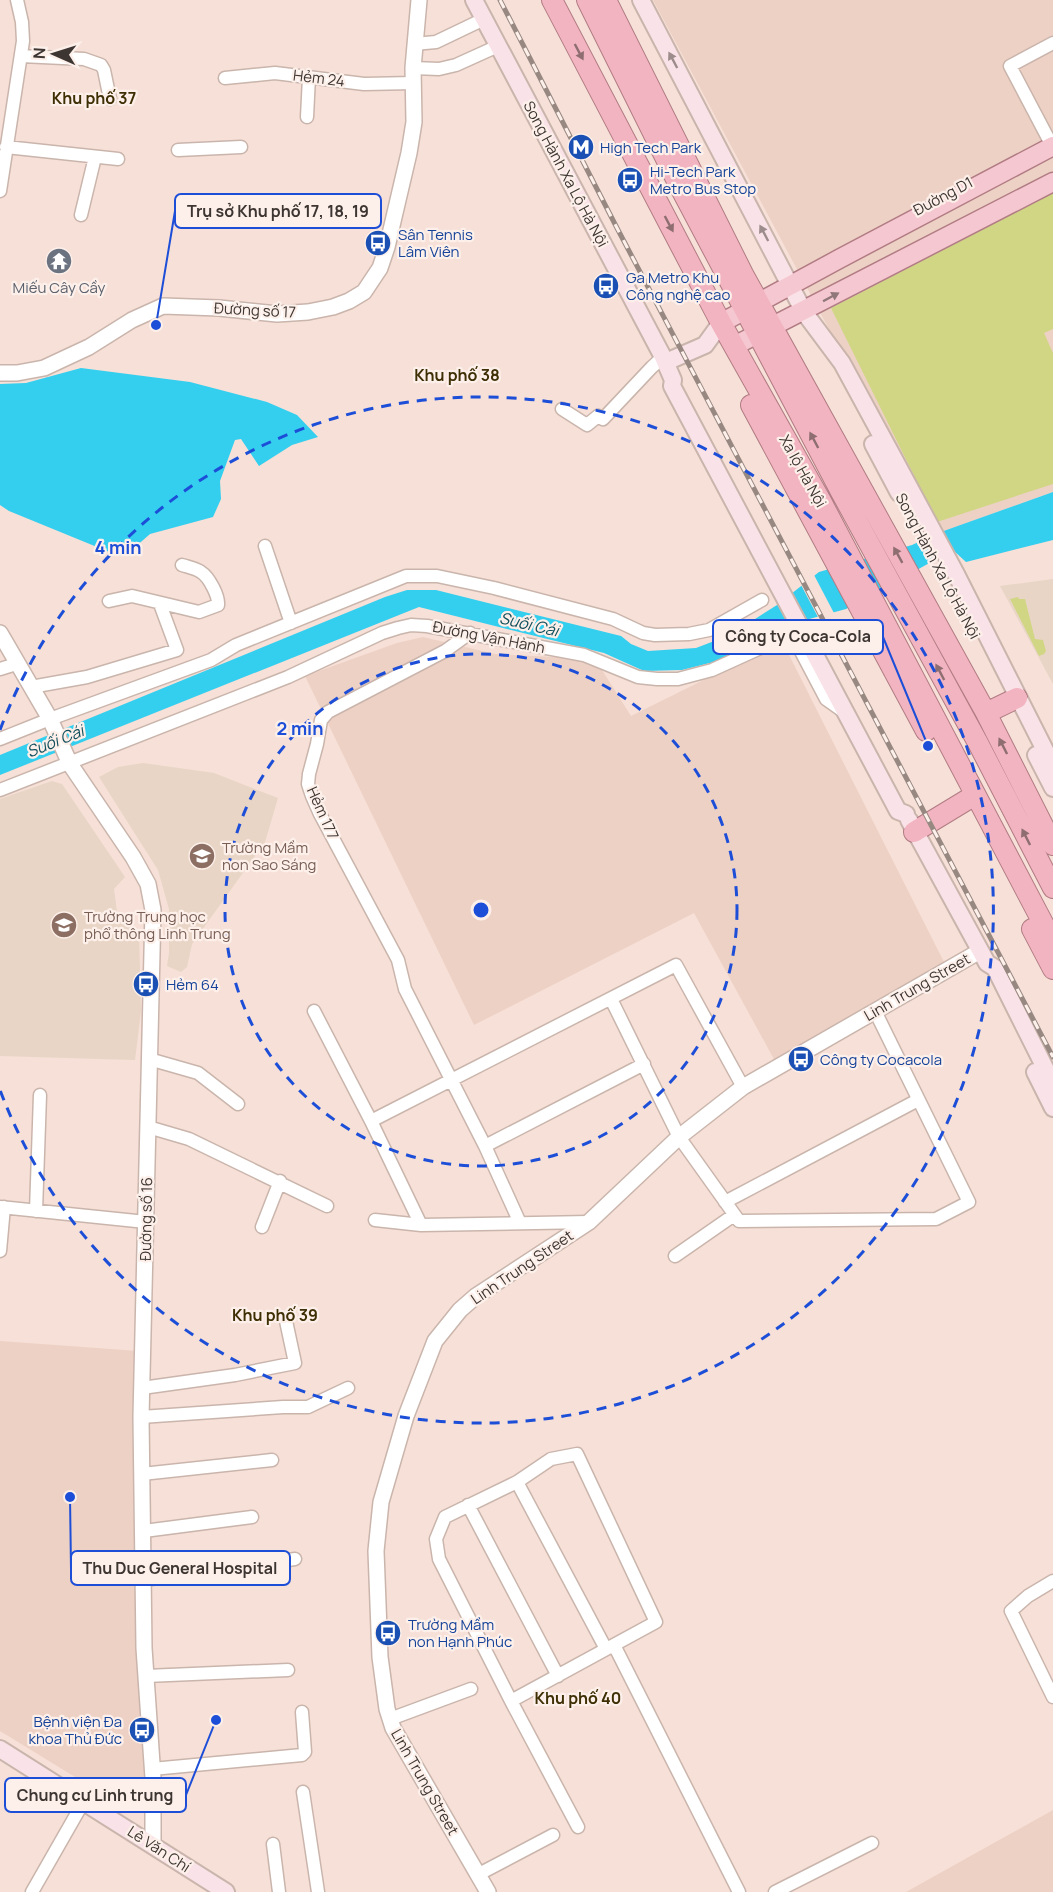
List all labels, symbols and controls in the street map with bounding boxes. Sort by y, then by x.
north arrow [24,24,84,84]
one-way arrow [574,44,584,61]
text: N [28,47,50,60]
one-way arrow [668,52,678,69]
street label: Hẻm 24 [292,64,346,92]
district label: Khu phố 37 [52,87,136,109]
street label: Song Hành Xa Lộ Hà Nội [519,97,613,251]
metro station icon: High Tech Park [566,132,596,162]
place label: High Tech Park [600,137,702,158]
place label: Hi-Tech Park Metro Bus Stop [650,161,756,199]
bus stop icon: Hi-Tech Park Metro Bus Stop [615,165,645,195]
street label: Đường D1 [909,172,977,220]
callout: Trụ sở Khu phố 17, 18, 19 [175,194,381,228]
text: Trụ sở Khu phố 17, 18, 19 [187,200,369,222]
one-way arrow [665,216,674,233]
place label: Sân Tennis Lâm Viên [398,224,473,262]
one-way arrow [759,224,769,241]
bus stop icon: Sân Tennis Lâm Viên [363,228,393,258]
temple icon: Miếu Cây Cầy [44,246,74,276]
place label: Ga Metro Khu Công nghệ cao [626,267,730,305]
bus stop icon: Ga Metro Khu Công nghệ cao [591,271,621,301]
place label: Miếu Cây Cầy [13,277,106,298]
one-way arrow [822,292,839,302]
street label: Đường số 17 [214,297,296,323]
district label: Khu phố 38 [414,364,500,386]
street label: Xa lộ Hà Nội [774,431,832,511]
one-way arrow [809,431,819,448]
street label: Song Hành Xa Lộ Hà Nội [891,489,985,643]
text: 4 min [94,535,142,559]
one-way arrow [893,546,903,563]
water label: Suối Cái [497,607,563,642]
street label: Đường Vận Hành [431,616,547,658]
callout: Công ty Coca-Cola [713,620,883,654]
text: Công ty Coca-Cola [725,625,871,647]
one-way arrow [935,664,945,681]
text: 2 min [277,716,323,740]
water label: Suối Cái [23,719,89,762]
one-way arrow [998,738,1008,755]
street label: Hẻm 177 [302,783,344,843]
one-way arrow [1021,828,1031,845]
place label: Trường Mầm non Sao Sáng [222,837,316,875]
school or university icon: Trường Mầm non Sao Sáng [187,841,217,871]
centre of rings [471,900,491,920]
place label: Trường Trung học phổ thông Linh Trung [84,906,231,944]
school or university icon: Trường Trung học phổ thông Linh Trung [49,910,79,940]
street label: Linh Trung Street [860,948,974,1026]
bus stop icon: Hẻm 64 [131,969,161,999]
place label: Hẻm 64 [166,974,219,995]
bus stop icon: Công ty Cocacola [786,1044,816,1074]
place label: Công ty Cocacola [820,1049,942,1070]
street label: Đường số 16 [135,1177,157,1261]
street label: Linh Trung Street [467,1225,577,1309]
district label: Khu phố 39 [232,1304,318,1326]
callout: Thu Duc General Hospital [71,1551,290,1585]
text: Thu Duc General Hospital [82,1557,278,1579]
place label: Trường Mầm non Hạnh Phúc [408,1614,512,1652]
bus stop icon: Trường Mầm non Hạnh Phúc [373,1618,403,1648]
district label: Khu phố 40 [535,1687,621,1709]
place label: Bệnh viện Đa khoa Thủ Đức [28,1711,122,1749]
bus stop icon: Bệnh viện Đa khoa Thủ Đức [127,1715,157,1745]
street label: Linh Trung Street [386,1725,464,1839]
callout: Chung cư Linh trung [5,1778,186,1812]
text: Chung cư Linh trung [17,1784,173,1806]
street label: Lê Văn Chí [123,1821,195,1877]

